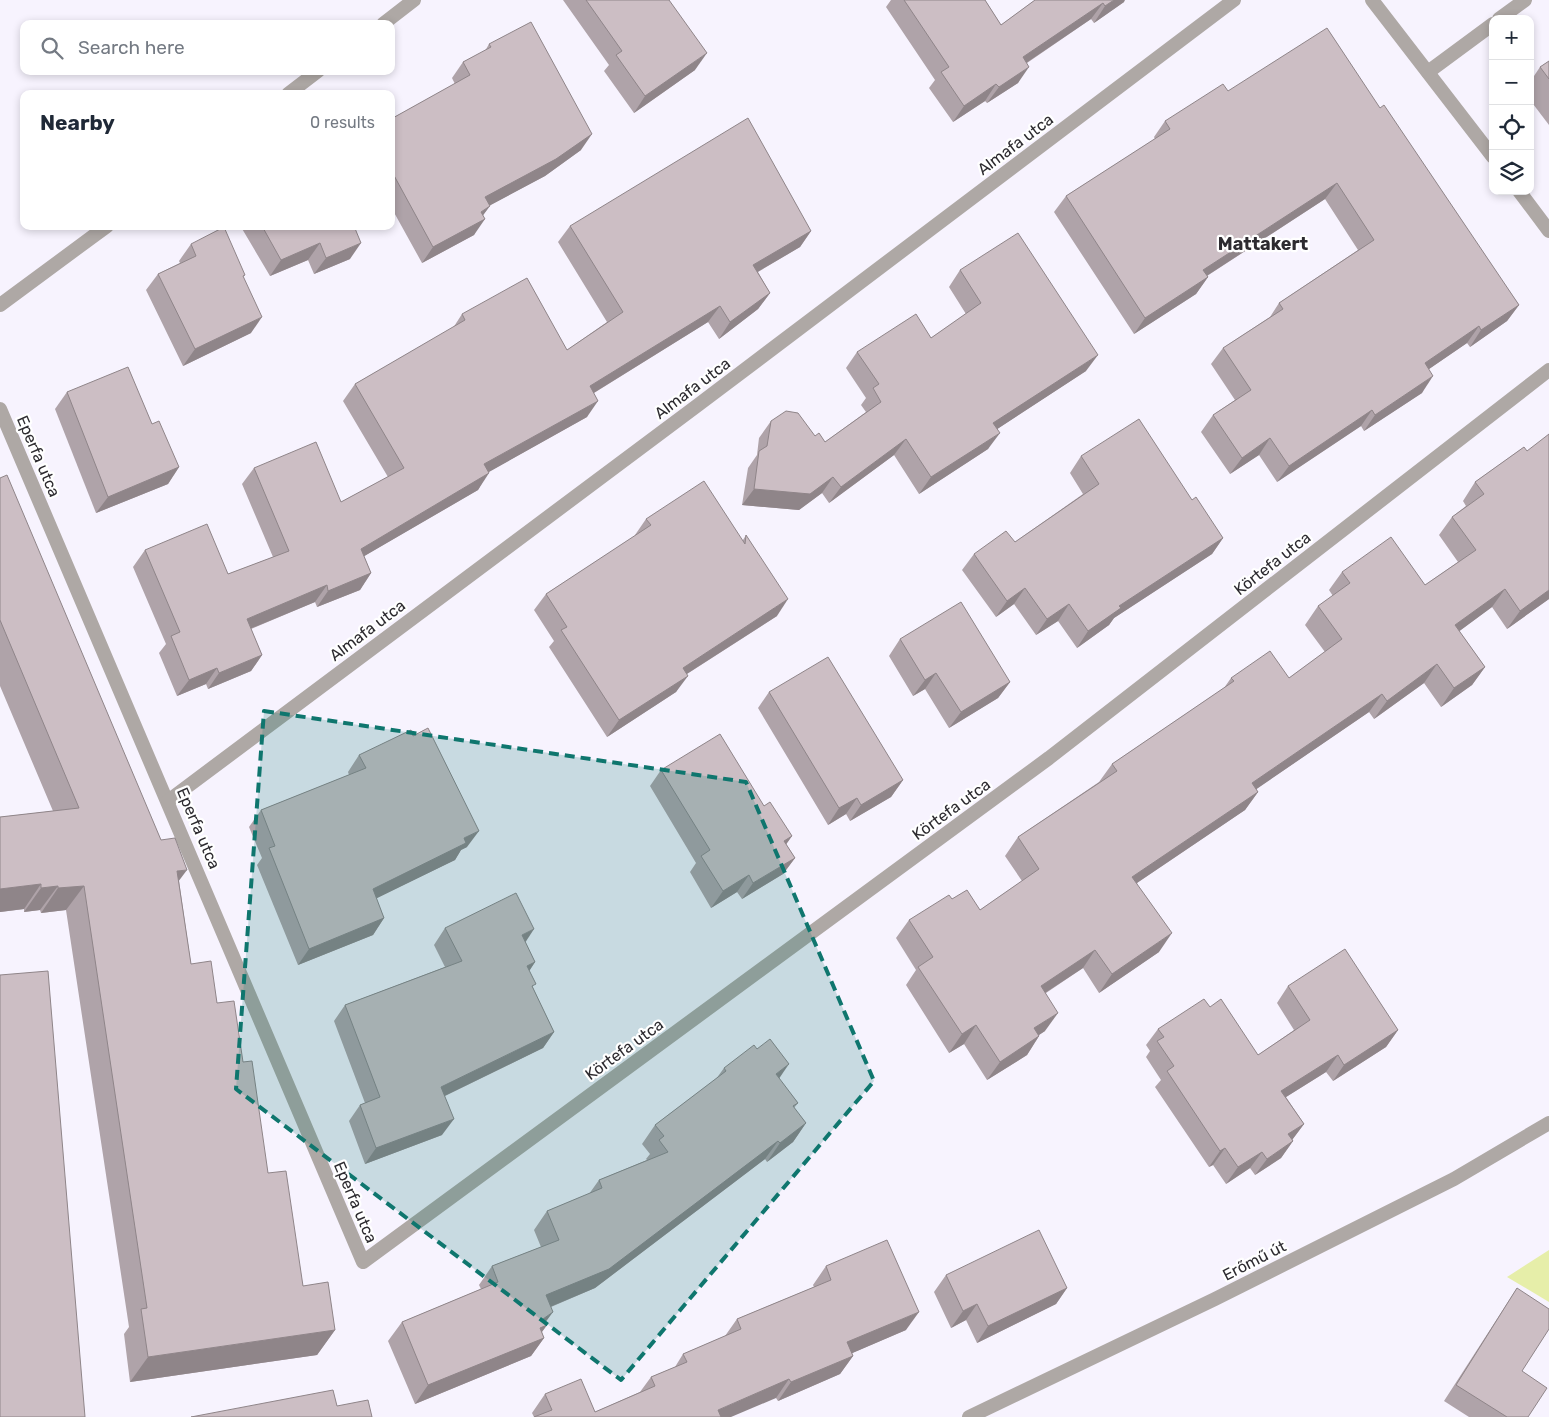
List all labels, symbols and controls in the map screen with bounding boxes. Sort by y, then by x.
map controls [1489,15,1534,195]
button: + [1489,15,1534,60]
search box [20,20,395,75]
icon: search [38,34,66,62]
text: Search here [78,36,185,59]
button: − [1489,60,1534,105]
button: locate [1489,105,1534,150]
text: Nearby [40,110,115,135]
street label: Almafa utca [974,110,1057,179]
text: 0 results [310,113,375,132]
button: layers [1489,150,1534,195]
district label: Mattakert [1218,233,1308,255]
street label: Almafa utca [651,354,734,423]
street label: Eperfa utca [13,413,64,500]
street label: Körtefa utca [1230,528,1314,599]
street label: Almafa utca [326,596,409,665]
street label: Körtefa utca [909,775,994,844]
street label: Eperfa utca [173,785,224,872]
street label: Körtefa utca [582,1015,667,1084]
street label: Eperfa utca [330,1159,381,1246]
street label: Erőmű út [1219,1236,1289,1284]

